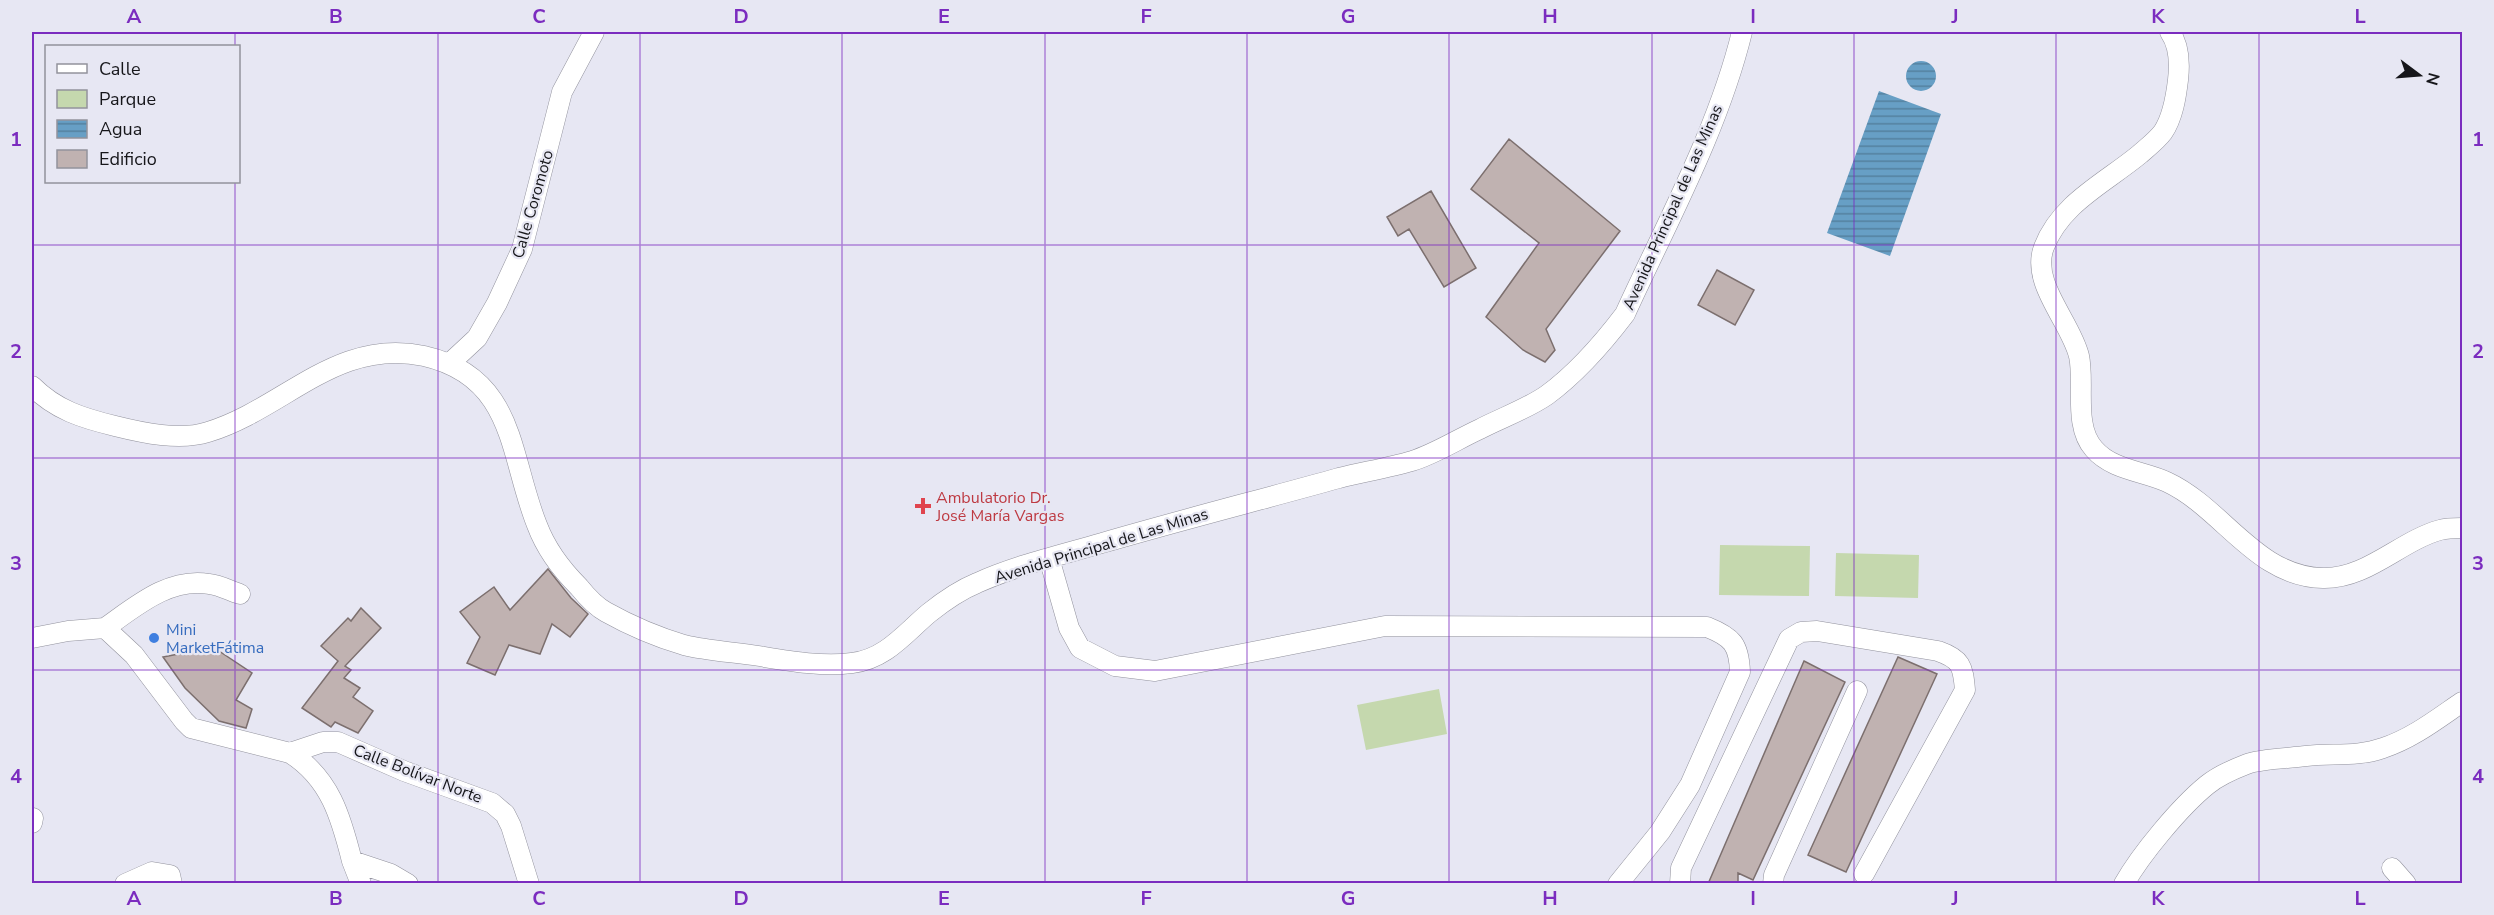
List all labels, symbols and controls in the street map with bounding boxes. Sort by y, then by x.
text: A [127,3,142,30]
text: B [329,3,343,30]
text: C [532,3,546,30]
text: D [733,3,749,30]
text: E [938,3,950,30]
text: F [1140,3,1152,30]
text: G [1341,3,1355,30]
text: H [1542,3,1558,30]
text: I [1750,3,1756,30]
text: J [1950,3,1959,30]
text: K [2151,3,2165,30]
text: L [2354,3,2366,30]
legend [45,45,240,183]
north arrow [2389,45,2449,105]
text: Calle [99,57,141,81]
text: N [2420,70,2445,88]
text: Parque [99,87,156,111]
street label: Avenida Principal de Las Minas [1618,101,1728,313]
text: Agua [99,117,142,141]
text: 1 [10,126,22,153]
text: 1 [2472,126,2484,153]
text: Edificio [99,147,157,171]
street label: Calle Coromoto [507,148,559,261]
text: 2 [10,338,22,365]
text: 2 [2472,338,2484,365]
place label: Ambulatorio Dr. José María Vargas [935,487,1064,527]
marker: Ambulatorio Dr. José María Vargas [914,497,932,515]
street label: Avenida Principal de Las Minas [992,503,1211,589]
text: 3 [10,550,22,577]
text: 3 [2472,550,2484,577]
place label: Mini MarketFátima [166,619,264,659]
marker: Mini MarketFátima [147,631,161,645]
street label: Calle Bolívar Norte [350,739,485,809]
text: 4 [10,763,22,790]
text: 4 [2472,763,2484,790]
text: A [127,885,142,912]
text: B [329,885,343,912]
text: C [532,885,546,912]
text: D [733,885,749,912]
text: E [938,885,950,912]
text: F [1140,885,1152,912]
text: G [1341,885,1355,912]
text: H [1542,885,1558,912]
text: I [1750,885,1756,912]
text: J [1950,885,1959,912]
text: K [2151,885,2165,912]
text: L [2354,885,2366,912]

